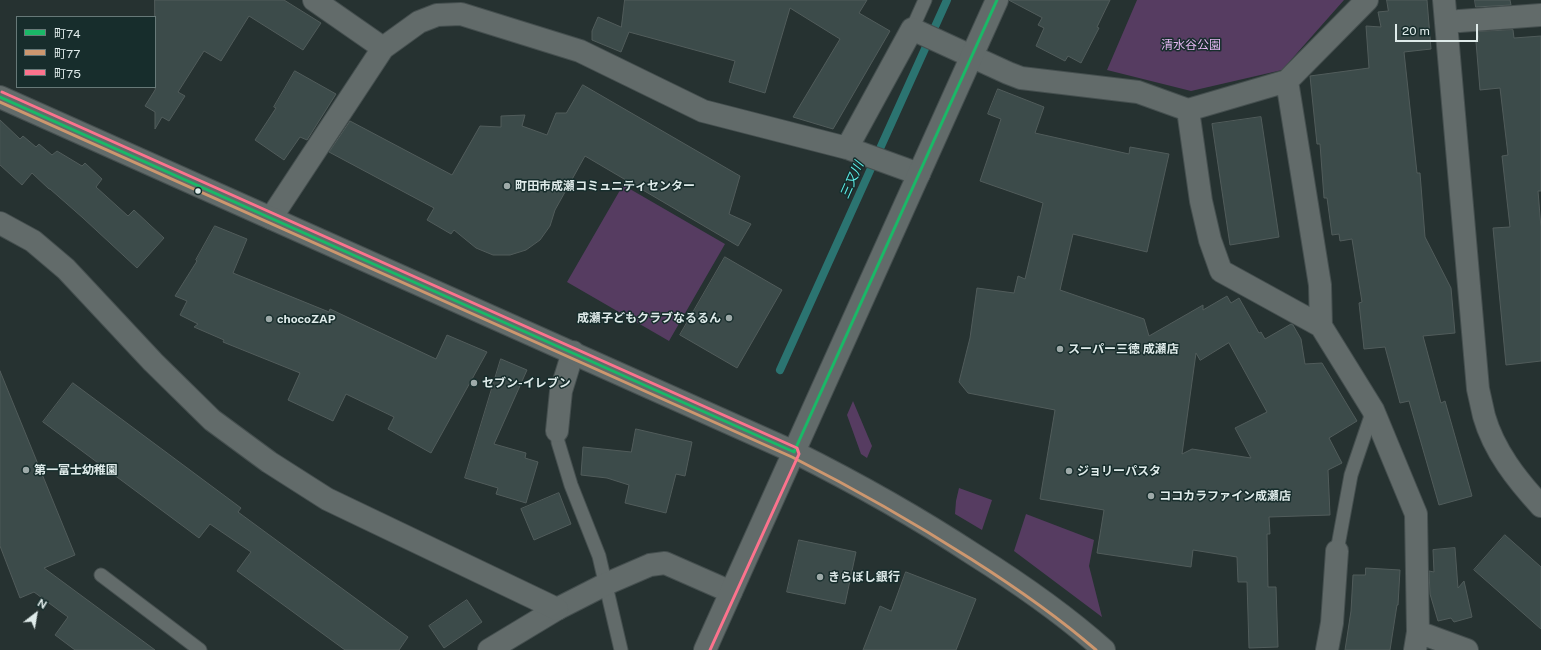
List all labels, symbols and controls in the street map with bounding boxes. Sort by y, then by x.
legend [16,16,156,88]
scale bar [1397,16,1480,42]
text: 20 m [1402,24,1430,38]
text: 町74 [54,27,80,41]
park label: 清水谷公園 [1161,38,1221,52]
text: 町77 [54,47,81,61]
text: 町75 [54,67,81,81]
water label: 三又川 [837,159,867,201]
place label: 町田市成瀬コミュニティセンター [515,179,695,193]
marker: 町田市成瀬コミュニティセンター [502,181,512,191]
unlabelled marker [193,186,203,196]
place label: 成瀬子どもクラブなるるん [577,311,721,325]
place label: chocoZAP [277,312,336,326]
marker: 成瀬子どもクラブなるるん [724,313,734,323]
marker: chocoZAP [264,314,274,324]
place label: スーパー三徳 成瀬店 [1068,342,1179,356]
marker: スーパー三徳 成瀬店 [1055,344,1065,354]
place label: セブン-イレブン [482,376,571,390]
marker: セブン-イレブン [469,378,479,388]
place label: 第一富士幼稚園 [34,463,118,477]
place label: ジョリーパスタ [1077,464,1161,478]
marker: 第一富士幼稚園 [21,465,31,475]
marker: ジョリーパスタ [1064,466,1074,476]
place label: ココカラファイン成瀬店 [1159,489,1291,503]
marker: ココカラファイン成瀬店 [1146,491,1156,501]
place label: きらぼし銀行 [828,570,900,584]
marker: きらぼし銀行 [815,572,825,582]
north arrow [16,594,56,634]
text: N [35,596,49,611]

